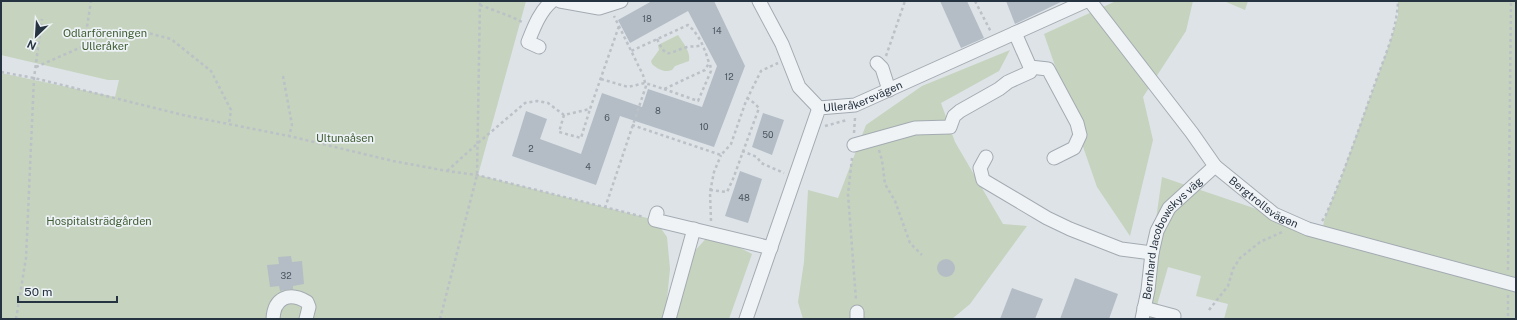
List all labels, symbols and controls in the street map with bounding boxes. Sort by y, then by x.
house number: 18 [642,13,652,24]
north arrow [16,16,56,56]
house number: 14 [712,25,722,36]
park label: Odlarföreningen Ulleråker [63,27,147,52]
text: N [25,38,38,52]
house number: 12 [724,71,734,82]
street label: Ulleråkersvägen [823,79,904,114]
house number: 8 [655,105,661,116]
house number: 6 [604,112,610,123]
house number: 10 [699,121,709,132]
house number: 50 [762,129,774,140]
park label: Ultunaåsen [316,132,374,144]
house number: 2 [528,143,534,154]
house number: 4 [585,161,591,172]
street label: Bergtrollsvägen [1227,174,1300,230]
street label: Bernhard Jacobowskys väg [1140,175,1205,301]
house number: 48 [738,192,750,203]
park label: Hospitalsträdgården [46,215,152,227]
house number: 32 [280,270,292,281]
scale bar [18,278,117,304]
text: 50 m [24,285,52,299]

